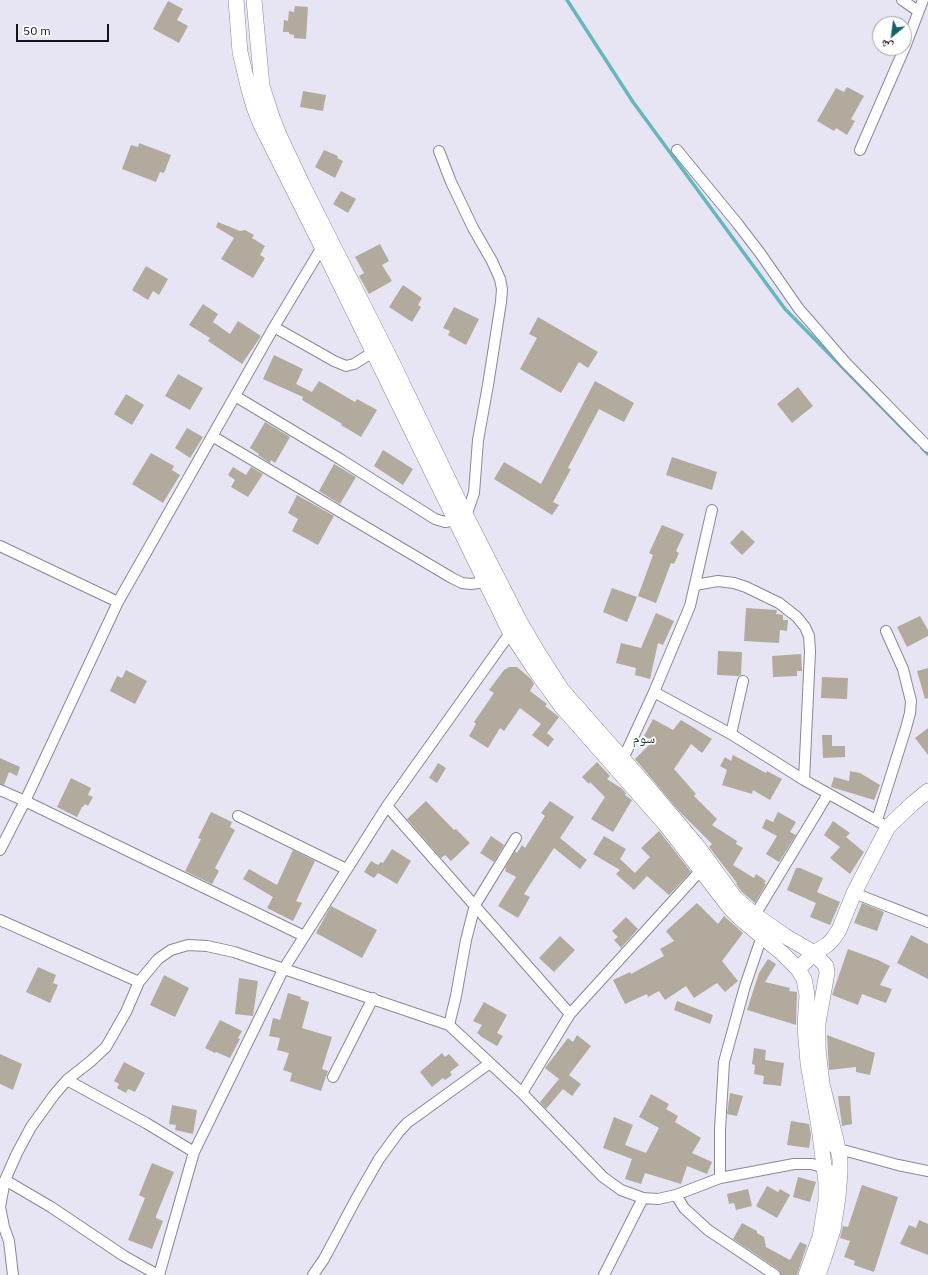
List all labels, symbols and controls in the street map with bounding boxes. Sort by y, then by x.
scale bar [18,16,111,42]
north arrow [872,16,912,56]
text: 50 m [23,23,51,38]
text: ش [878,37,895,55]
district label: سوم [633,731,655,747]

